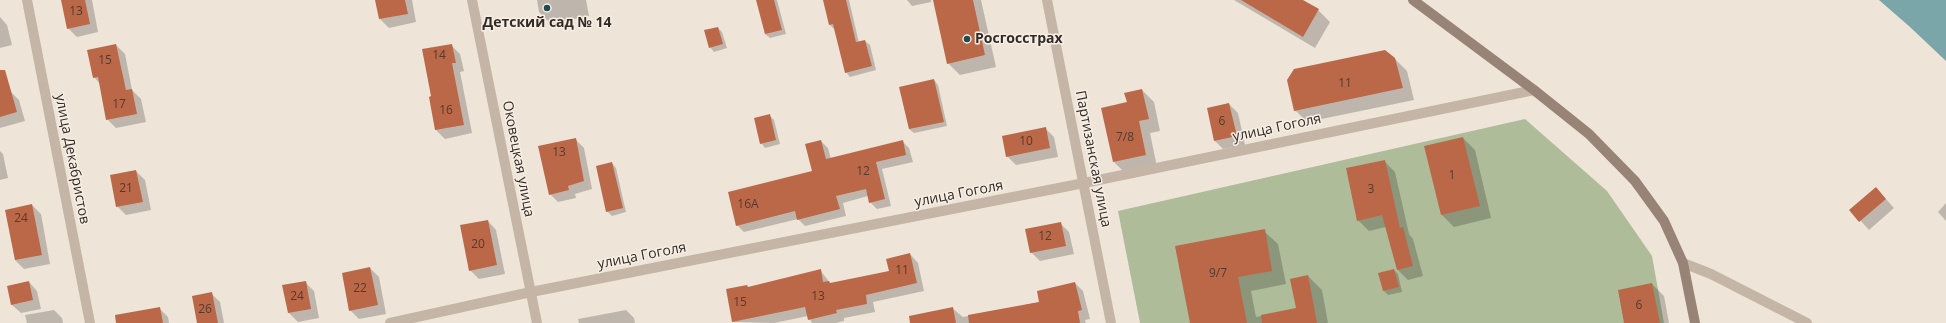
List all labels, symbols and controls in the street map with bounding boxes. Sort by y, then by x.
marker: Детский сад № 14 [542,3,552,13]
house number: 13 [69,5,83,19]
place label: Детский сад № 14 [482,15,612,31]
place label: Росгосстрах [975,31,1063,47]
marker: Росгосстрах [962,34,972,44]
house number: 14 [432,49,446,63]
house number: 15 [98,54,112,68]
house number: 11 [1338,77,1352,91]
street label: Партизанская улица [1071,89,1115,229]
street label: улица Декабристов [51,93,93,225]
house number: 17 [112,98,126,112]
street label: Оковецкая улица [498,99,538,219]
house number: 16 [439,104,453,118]
street label: улица Гоголя [1231,110,1323,146]
house number: 6 [1219,115,1225,129]
house number: 7/8 [1116,131,1134,145]
house number: 10 [1019,135,1033,149]
house number: 13 [552,146,566,160]
house number: 12 [856,165,870,179]
house number: 1 [1449,169,1455,183]
street label: улица Гоголя [913,177,1005,211]
house number: 21 [119,182,133,196]
house number: 3 [1368,183,1374,197]
house number: 16А [737,198,759,212]
house number: 24 [14,212,28,226]
house number: 12 [1038,230,1052,244]
house number: 20 [471,238,485,252]
street label: улица Гоголя [596,239,688,273]
house number: 11 [895,264,909,278]
house number: 9/7 [1209,267,1227,281]
house number: 22 [353,282,367,296]
house number: 24 [290,290,304,304]
house number: 13 [811,290,825,304]
house number: 15 [733,296,747,310]
house number: 6 [1636,299,1642,313]
house number: 26 [198,303,212,317]

